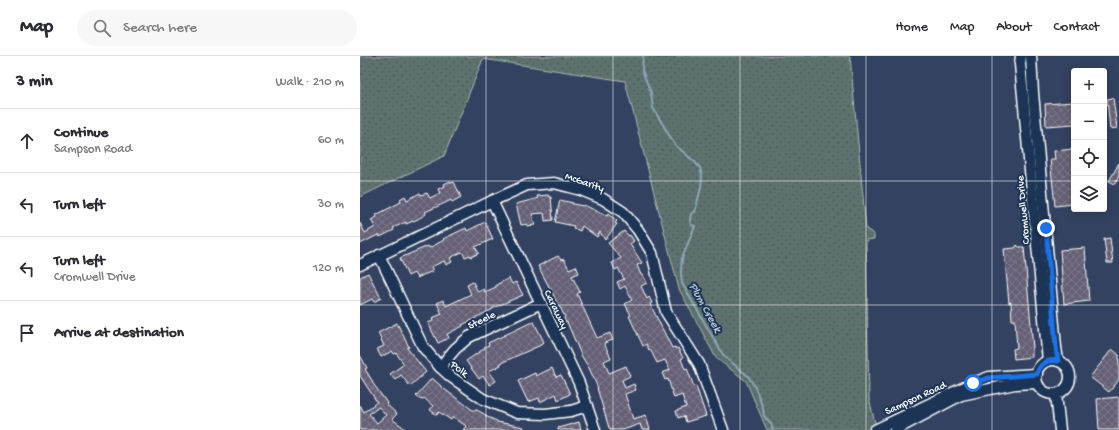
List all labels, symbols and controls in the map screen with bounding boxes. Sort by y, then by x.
search box [77,10,357,46]
text: Map [20,16,53,39]
icon: search [91,17,113,39]
text: Search here [123,19,197,37]
text: Home [896,19,928,36]
text: Map [950,19,974,36]
text: About [996,19,1032,36]
text: Contact [1054,19,1099,36]
map controls [1071,68,1107,212]
button: + [1071,68,1107,104]
text: 3 min [16,72,53,92]
text: Walk · 210 m [276,75,344,90]
button: − [1071,104,1107,140]
text: Continue [54,124,108,142]
icon: ahead [16,130,38,152]
text: 60 m [318,133,344,148]
button: locate [1071,140,1107,176]
text: Sampson Road [54,142,132,157]
street label: McGarity [563,171,606,195]
street label: Cromwell Drive [1015,175,1033,245]
button: layers [1071,176,1107,212]
icon: left [16,194,38,216]
text: Turn left [54,196,105,214]
text: 30 m [318,197,344,212]
route end [1037,219,1055,237]
text: Turn left [54,252,105,270]
icon: left [16,258,38,280]
text: 120 m [313,261,344,276]
text: Cromwell Drive [54,270,136,285]
water label: Plum Creek [685,281,724,337]
street label: Caraway [541,288,570,332]
street label: Steele [466,309,498,333]
icon: arrive [16,322,38,344]
text: Arrive at destination [54,324,184,342]
street label: Polk [447,358,471,381]
route start [964,374,982,392]
street label: Sampson Road [883,379,950,418]

